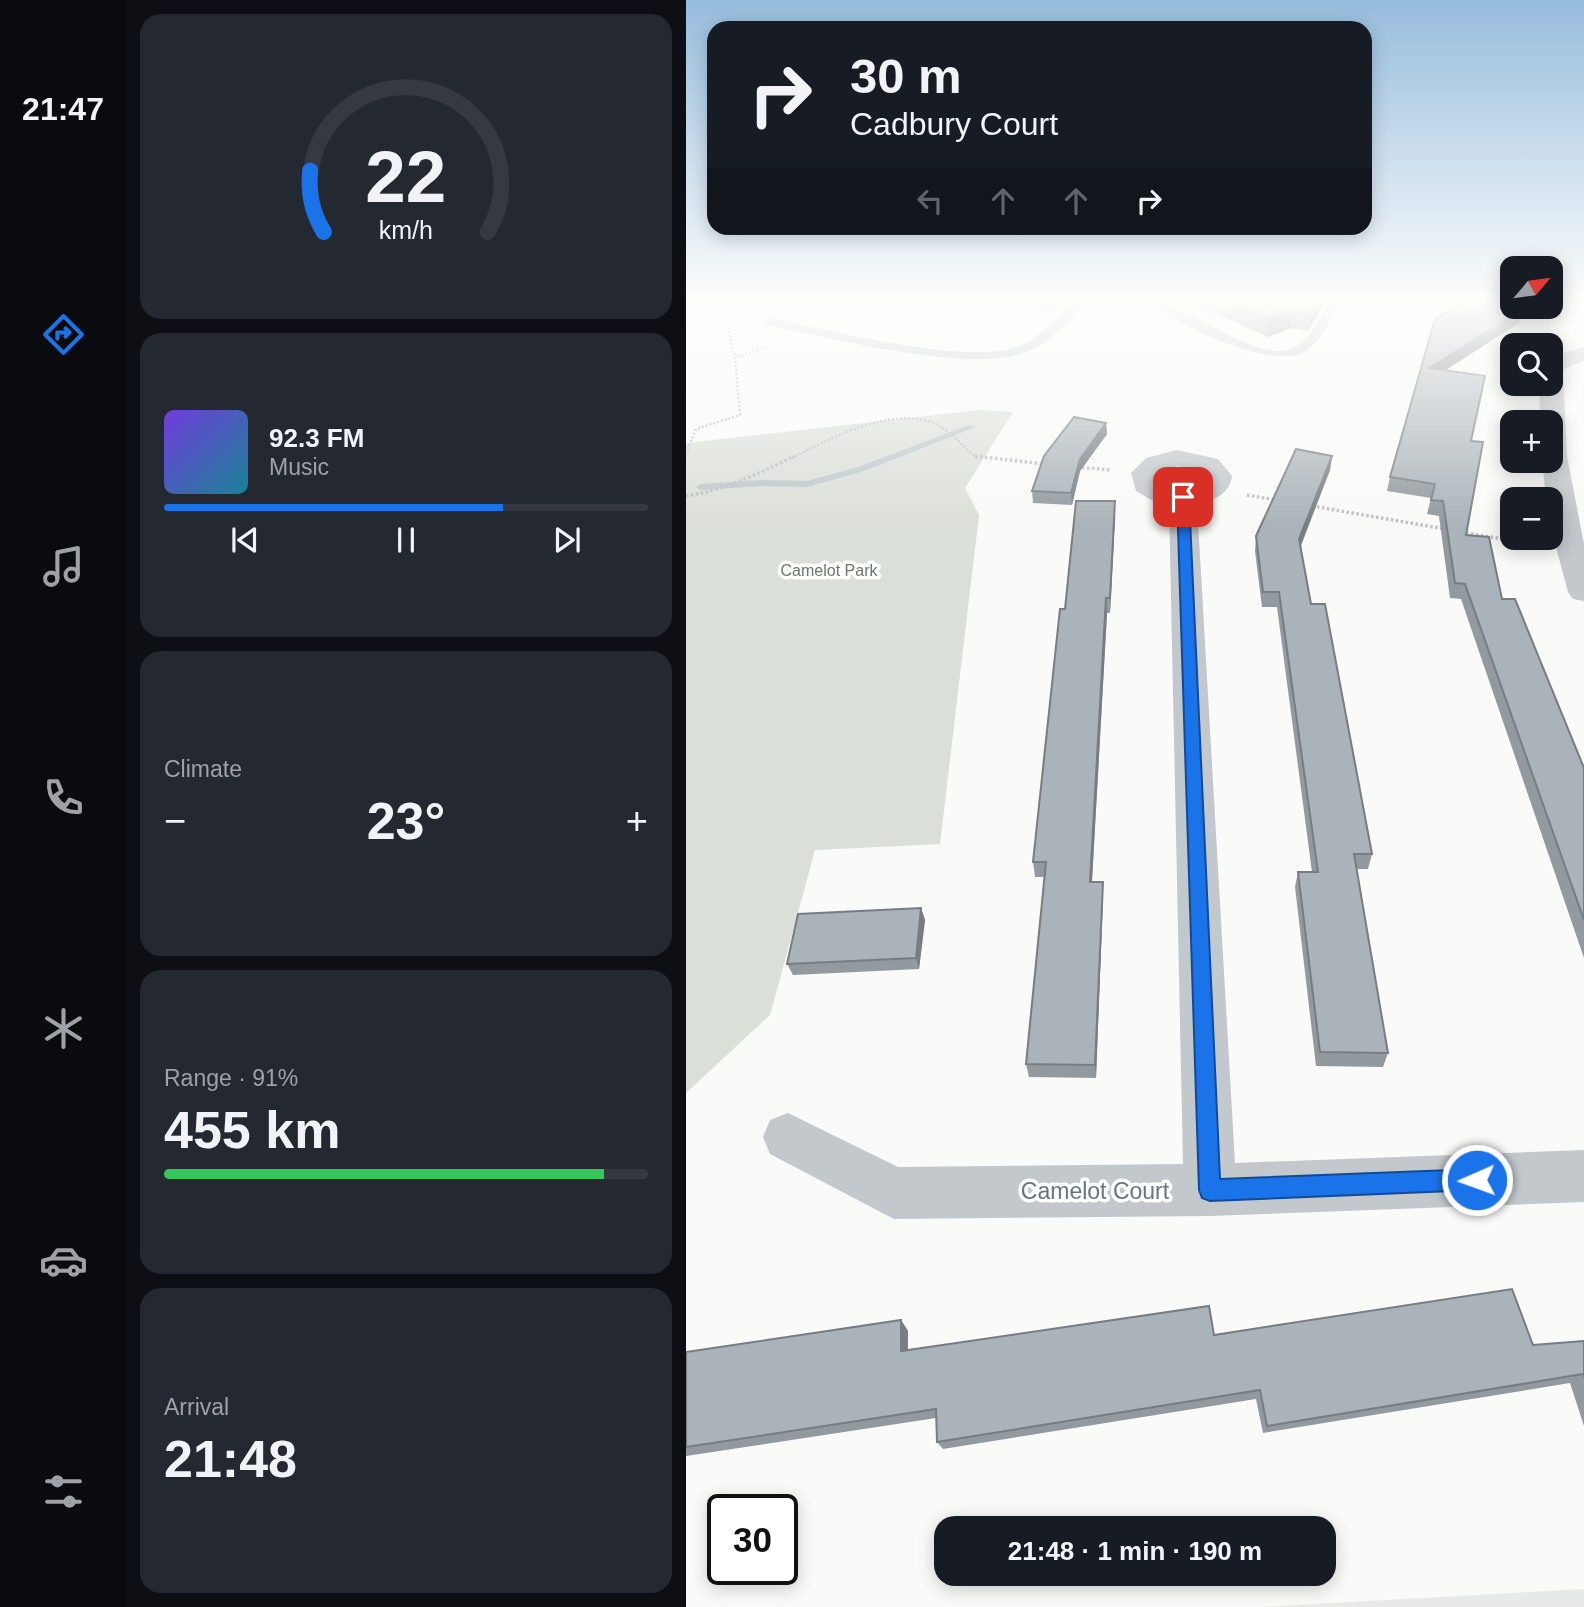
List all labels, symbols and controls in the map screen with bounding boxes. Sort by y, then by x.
icon: right [735,49,826,140]
text: 30 m [850,49,962,103]
text: 21:47 [22,91,104,127]
text: Cadbury Court [850,106,1058,142]
text: 22 [366,137,446,218]
icon: left [911,182,949,220]
icon: ahead [984,182,1022,220]
icon: ahead [1057,182,1095,220]
icon: right [1130,182,1168,220]
text: km/h [379,216,433,244]
north arrow [1500,256,1563,318]
map controls [1500,256,1563,550]
icon: directions [39,310,88,359]
button: search [1500,333,1563,396]
button: + [1500,410,1563,473]
text: 92.3 FM [269,423,364,453]
text: Music [269,454,329,480]
pin [1153,467,1213,527]
icon: arrive [1164,478,1202,516]
button: − [1500,487,1563,550]
icon: previous [226,521,264,559]
icon: pause [387,521,425,559]
icon: next [548,521,586,559]
icon: music [39,542,88,591]
park label: Camelot Park [781,562,878,579]
text: Climate [164,756,242,782]
icon: phone [39,773,88,822]
text: 23° [367,792,445,850]
text: − [164,800,186,842]
text: + [626,800,648,842]
icon: climate [39,1004,88,1053]
text: Range · 91% [164,1065,298,1091]
text: 455 km [164,1101,340,1159]
position arrow [1440,1143,1514,1217]
street label: Camelot Court [1021,1178,1170,1204]
icon: car [39,1236,88,1285]
text: Arrival [164,1394,229,1420]
text: 21:48 [164,1430,297,1488]
icon: filters [39,1467,88,1516]
speed limit sign: 30 [707,1494,798,1585]
text: 21:48 · 1 min · 190 m [1008,1536,1262,1566]

